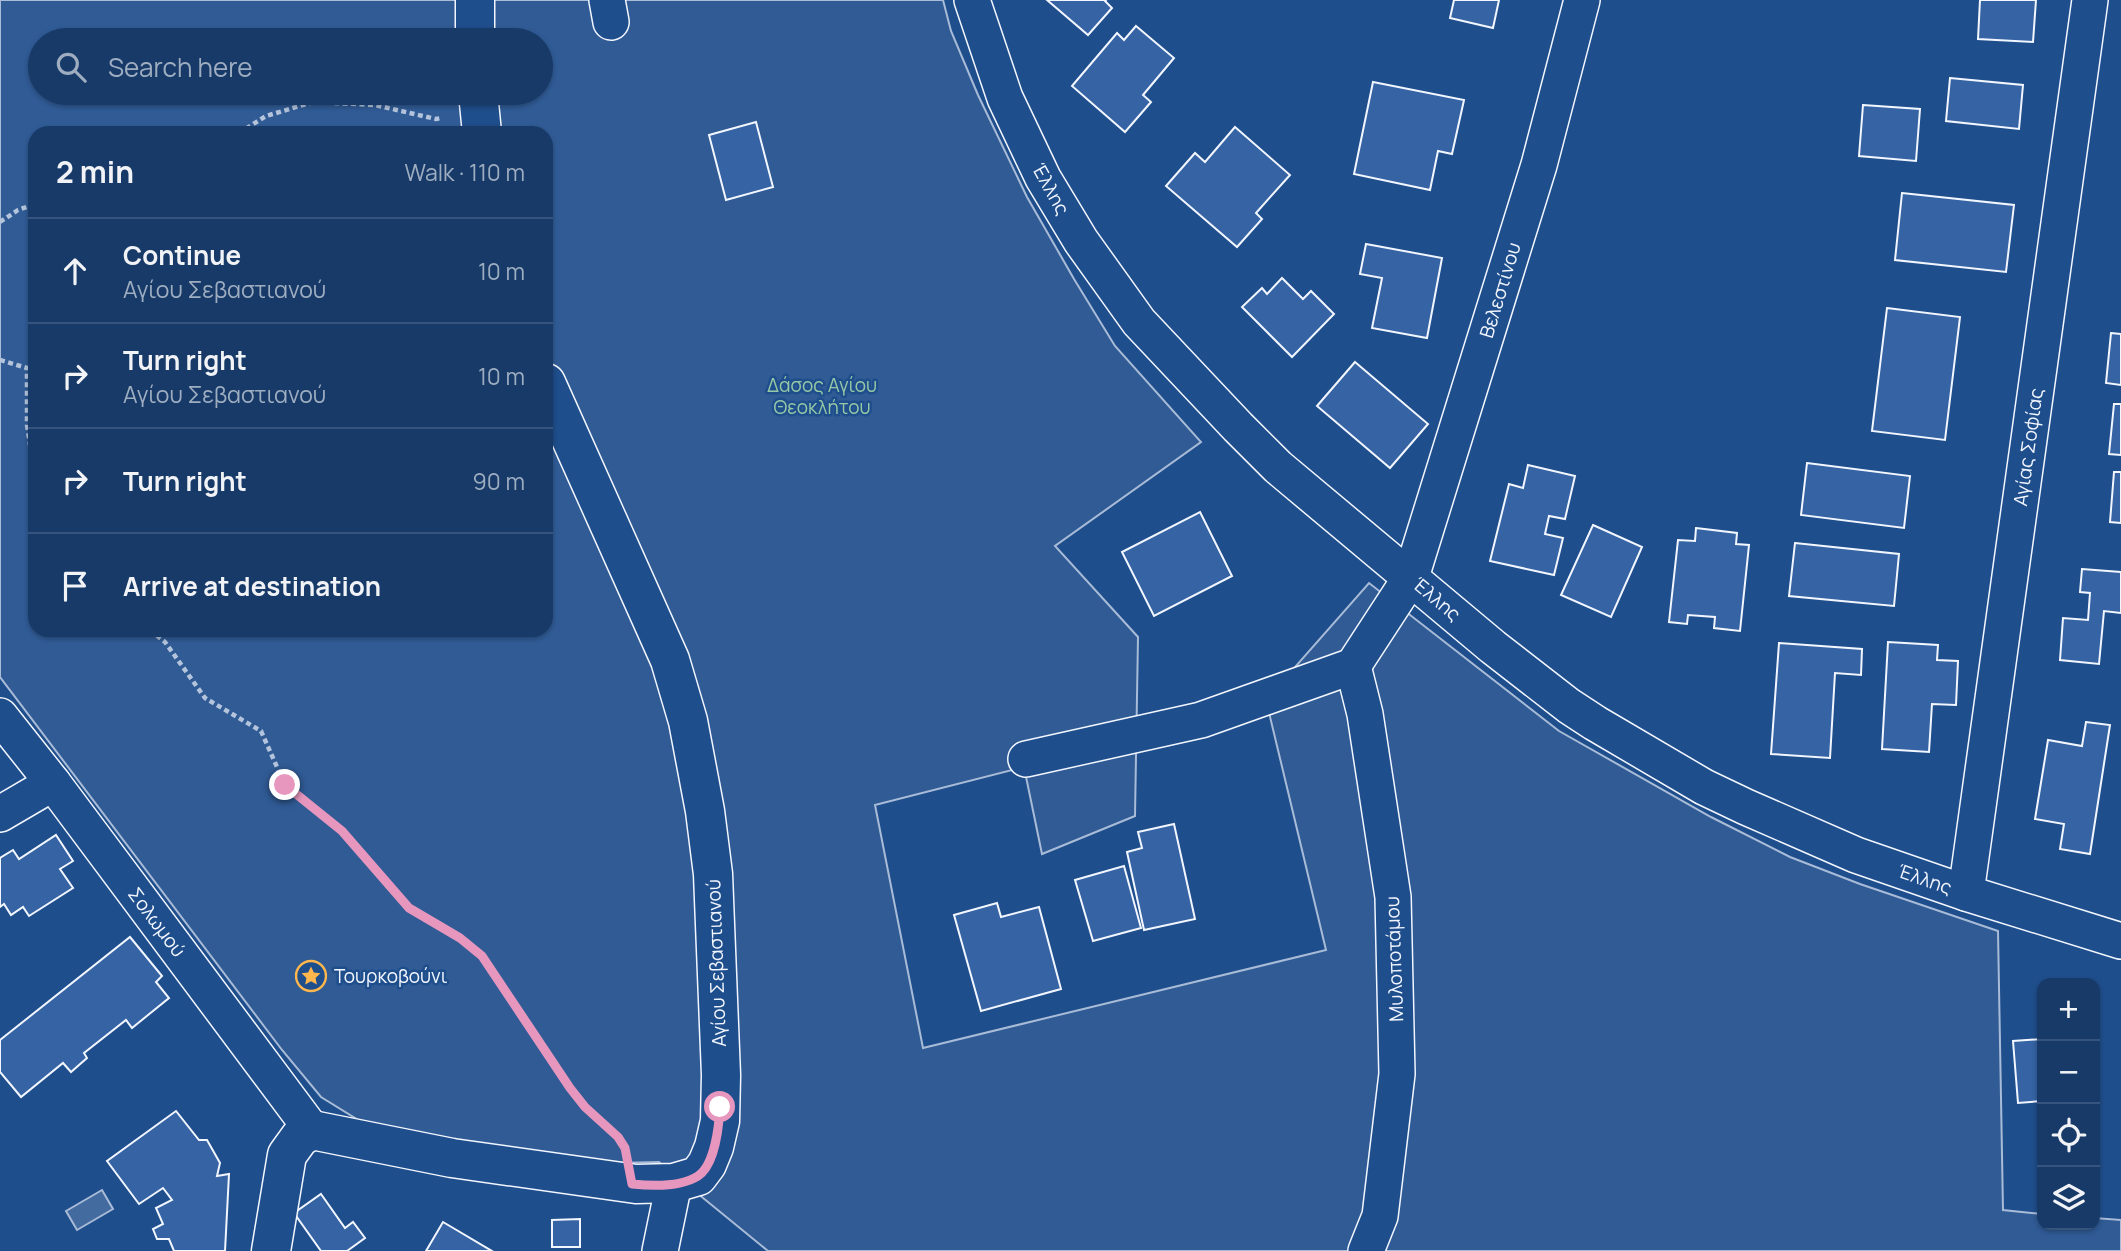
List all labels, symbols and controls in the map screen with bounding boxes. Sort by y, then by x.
search box [28,28,553,105]
icon: search [52,48,90,86]
text: Search here [108,49,253,85]
text: 2 min [56,151,134,192]
text: Walk · 110 m [404,156,525,188]
street label: Έλλης [1026,159,1076,219]
text: Continue [123,237,241,273]
street label: Βελεστίνου [1473,239,1527,341]
icon: ahead [56,252,94,290]
text: 10 m [478,255,525,287]
text: Αγίου Σεβαστιανού [123,273,326,305]
text: Turn right [123,342,247,378]
icon: right [56,357,94,395]
text: 10 m [478,360,525,392]
park label: Δάσος Αγίου Θεοκλήτου [767,372,877,420]
text: Αγίου Σεβαστιανού [123,378,326,410]
street label: Αγίας Σοφίας [2007,386,2049,508]
icon: right [56,462,94,500]
text: Turn right [123,463,247,499]
text: 90 m [473,465,525,497]
icon: arrive [56,567,94,605]
text: Arrive at destination [123,568,381,604]
street label: Έλλης [1407,571,1467,627]
route end [269,769,300,800]
street label: Έλλης [1895,858,1955,900]
street label: Αγίου Σεβαστιανού [700,879,732,1047]
street label: Σολωμού [122,882,192,962]
street label: Μυλοποτάμου [1379,896,1409,1022]
place icon: Τουρκοβούνι [294,959,328,993]
place label: Τουρκοβούνι [334,963,448,989]
map controls [2037,978,2100,1230]
button: + [2037,978,2100,1041]
button: − [2037,1041,2100,1104]
route start [704,1091,735,1122]
button: locate [2037,1104,2100,1167]
button: layers [2037,1167,2100,1230]

